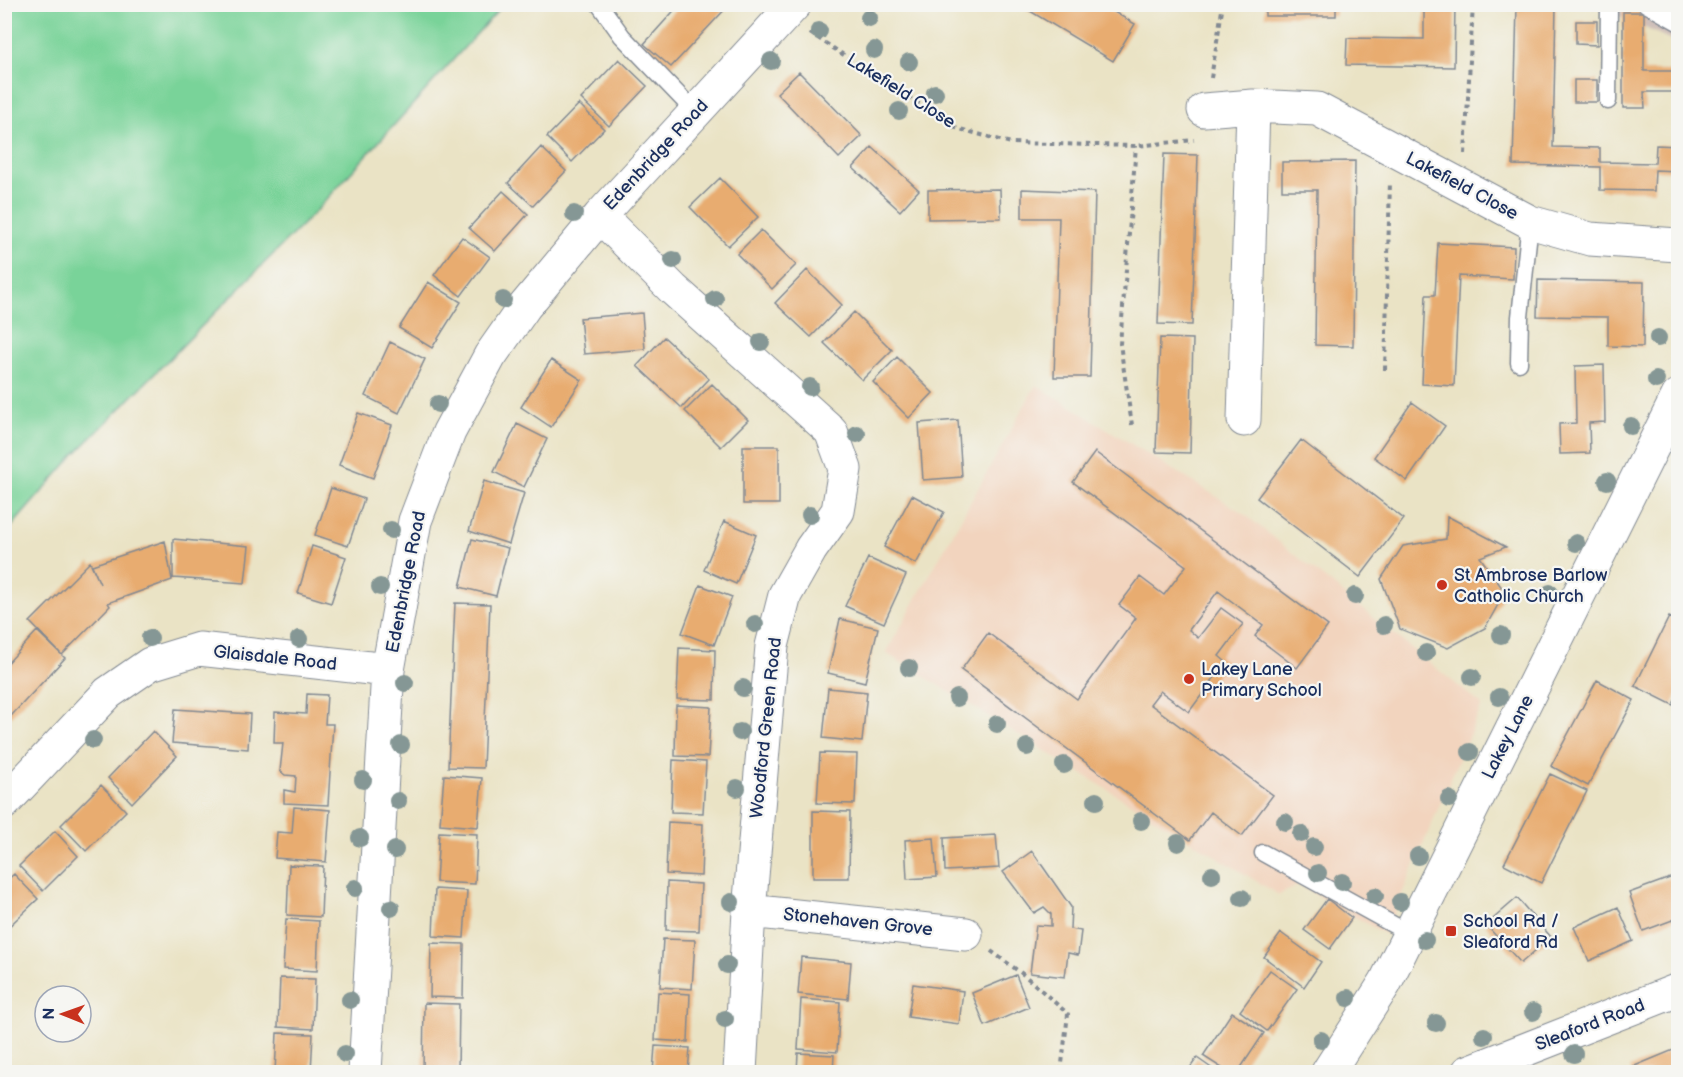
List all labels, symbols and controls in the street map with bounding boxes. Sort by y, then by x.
street label: Lakefield Close [843,49,959,133]
street label: Edenbridge Road [599,95,713,215]
street label: Lakefield Close [1402,148,1522,225]
street label: Edenbridge Road [382,509,430,655]
place label: St Ambrose Barlow Catholic Church [1454,565,1607,607]
marker: St Ambrose Barlow Catholic Church [1435,578,1449,592]
street label: Woodford Green Road [746,636,786,820]
street label: Glaisdale Road [212,641,338,675]
place label: Lakey Lane Primary School [1201,659,1322,701]
marker: Lakey Lane Primary School [1182,672,1196,686]
street label: Lakey Lane [1478,691,1538,783]
street label: Stonehaven Grove [782,904,934,940]
place label: School Rd / Sleaford Rd [1463,911,1559,953]
marker: School Rd / Sleaford Rd [1444,924,1458,938]
north arrow [33,984,93,1044]
street label: Sleaford Road [1532,994,1648,1056]
text: N [40,1008,59,1020]

